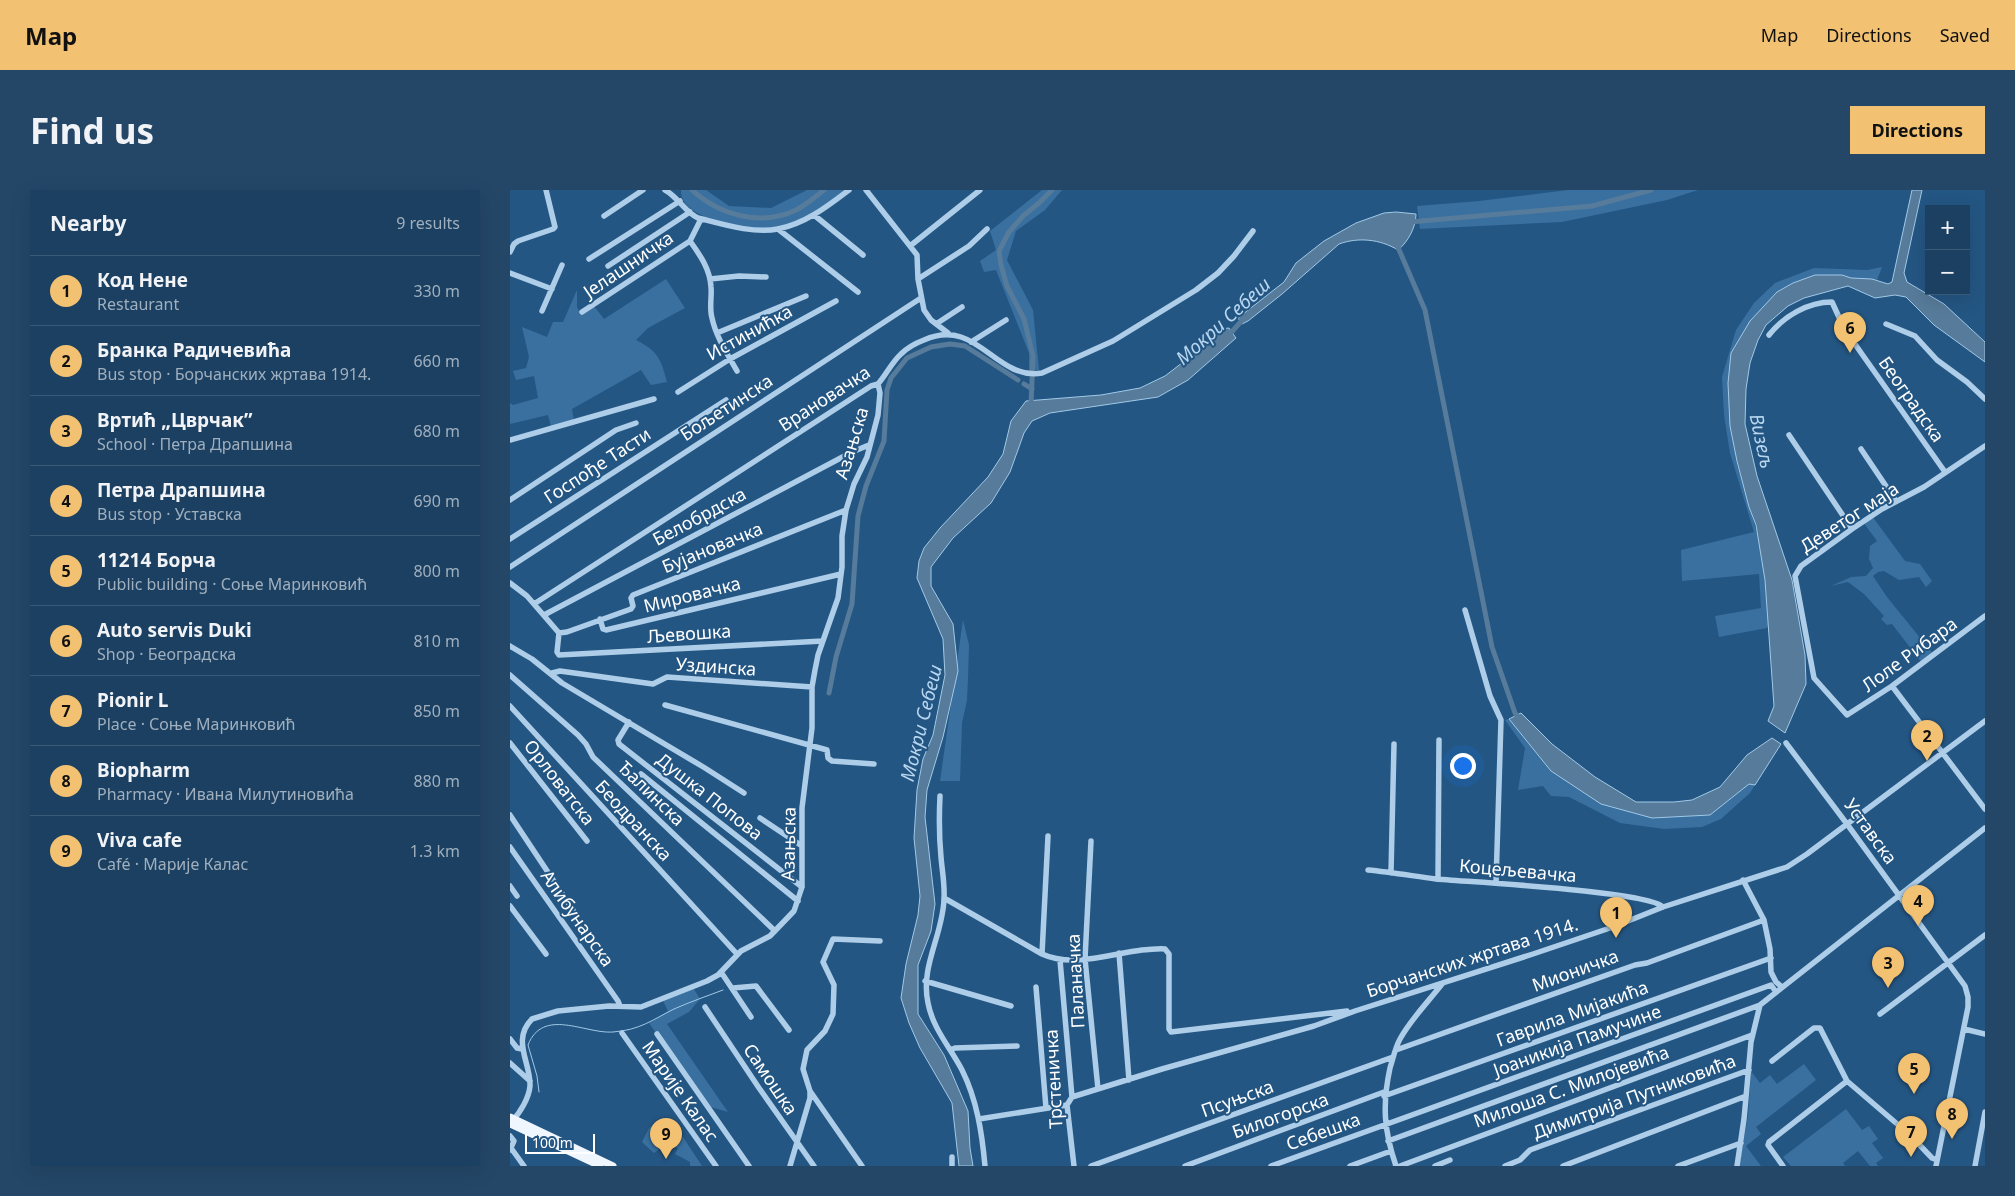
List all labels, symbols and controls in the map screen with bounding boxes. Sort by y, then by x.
text: Map [25,19,77,52]
text: Map [1761,23,1798,47]
text: Directions [1826,23,1912,47]
text: Saved [1940,23,1990,47]
button: Directions [1850,106,1985,154]
text: Find us [30,107,154,154]
map controls [1925,205,1970,295]
button: + [1925,205,1970,250]
text: Nearby [50,209,126,237]
text: 9 results [396,212,460,234]
street label: Јелашничка [577,225,678,304]
button: − [1925,250,1970,295]
text: Код Нене [97,267,188,293]
water label: Мокри Себеш [1170,271,1276,371]
text: 1 [61,280,71,302]
text: 330 m [413,280,460,302]
text: Restaurant [97,293,179,315]
street label: Истинићка [702,299,796,365]
pin: 6 [1834,312,1866,353]
text: Бранка Радичевића [97,337,291,363]
text: 2 [61,350,71,372]
text: 660 m [413,350,460,372]
street label: Београдска [1874,351,1950,447]
street label: Врановачка [774,360,874,436]
text: Bus stop · Борчанских жртава 1914. [97,363,371,385]
street label: Бољетинска [675,368,777,446]
street label: Азањска [829,404,873,482]
text: Вртић „Цврчак” [97,407,252,433]
water label: Визељ [1744,411,1780,471]
text: 3 [61,420,71,442]
text: 680 m [413,420,460,442]
street label: Госпође Тасти [539,421,655,509]
text: School · Петра Драпшина [97,433,293,455]
street label: Деветог маја [1795,476,1903,558]
text: Петра Драпшина [97,477,266,503]
street label: Белобрдска [648,481,750,551]
text: 4 [61,490,71,512]
text: 690 m [413,490,460,512]
text: Bus stop · Уставска [97,503,242,525]
street label: Бујановачка [658,516,766,578]
text: 11214 Борча [97,547,216,573]
text: 5 [61,560,71,582]
text: 800 m [413,560,460,582]
street label: Мировачка [641,570,743,618]
text: Public building · Соње Маринковић [97,573,367,595]
street label: Лоле Рибара [1857,611,1961,697]
text: Auto servis Duki [97,617,252,643]
street label: Љевошка [646,618,732,648]
text: 6 [61,630,71,652]
text: 810 m [413,630,460,652]
text: Shop · Београдска [97,643,236,665]
street label: Уздинска [675,651,757,681]
water label: Мокри Себеш [894,661,948,784]
text: Pionir L [97,687,168,713]
text: 7 [61,700,71,722]
text: 850 m [413,700,460,722]
text: Place · Соње Маринковић [97,713,295,735]
pin: 2 [1911,720,1943,761]
street label: Орловатска [519,734,601,830]
street label: Душка Попова [652,747,768,845]
your location [1450,753,1476,779]
street label: Ђалинска [614,755,690,831]
text: Biopharm [97,757,190,783]
text: 8 [61,770,71,792]
text: 880 m [413,770,460,792]
street label: Беодранска [590,774,678,866]
text: Pharmacy · Ивана Милутиновића [97,783,354,805]
street label: Уставска [1839,793,1903,869]
street label: Азањска [775,807,801,881]
text: Viva cafe [97,827,182,853]
text: 9 [61,840,71,862]
text: 1.3 km [410,840,460,862]
text: Café · Марије Калас [97,853,248,875]
street label: Коцељевачка [1458,853,1578,887]
street label: Алибунарска [536,865,620,971]
pin: 4 [1902,885,1934,926]
pin: 1 [1600,897,1632,938]
street label: Борчанских жртава 1914. [1363,911,1581,1003]
street label: Паланачка [1061,933,1089,1029]
street label: Мионичка [1528,943,1622,997]
pin: 3 [1872,947,1904,988]
street label: Гаврила Мијакића [1493,974,1651,1052]
street label: Јоаникија Памучине [1488,998,1664,1082]
street label: Трстеничка [1038,1029,1068,1129]
street label: Марије Калас [637,1036,725,1146]
street label: Самошка [738,1039,804,1119]
street label: Милоша С. Милојевића [1470,1039,1672,1133]
street label: Димитрија Путниковића [1529,1048,1739,1144]
pin: 5 [1898,1053,1930,1094]
street label: Псуњска [1197,1074,1277,1122]
street label: Билогорска [1228,1086,1332,1144]
pin: 8 [1936,1098,1968,1139]
street label: Себешка [1283,1106,1363,1156]
pin: 7 [1895,1116,1927,1157]
pin: 9 [650,1118,682,1159]
scale bar [525,1131,595,1154]
text: 100 m [532,1133,573,1152]

